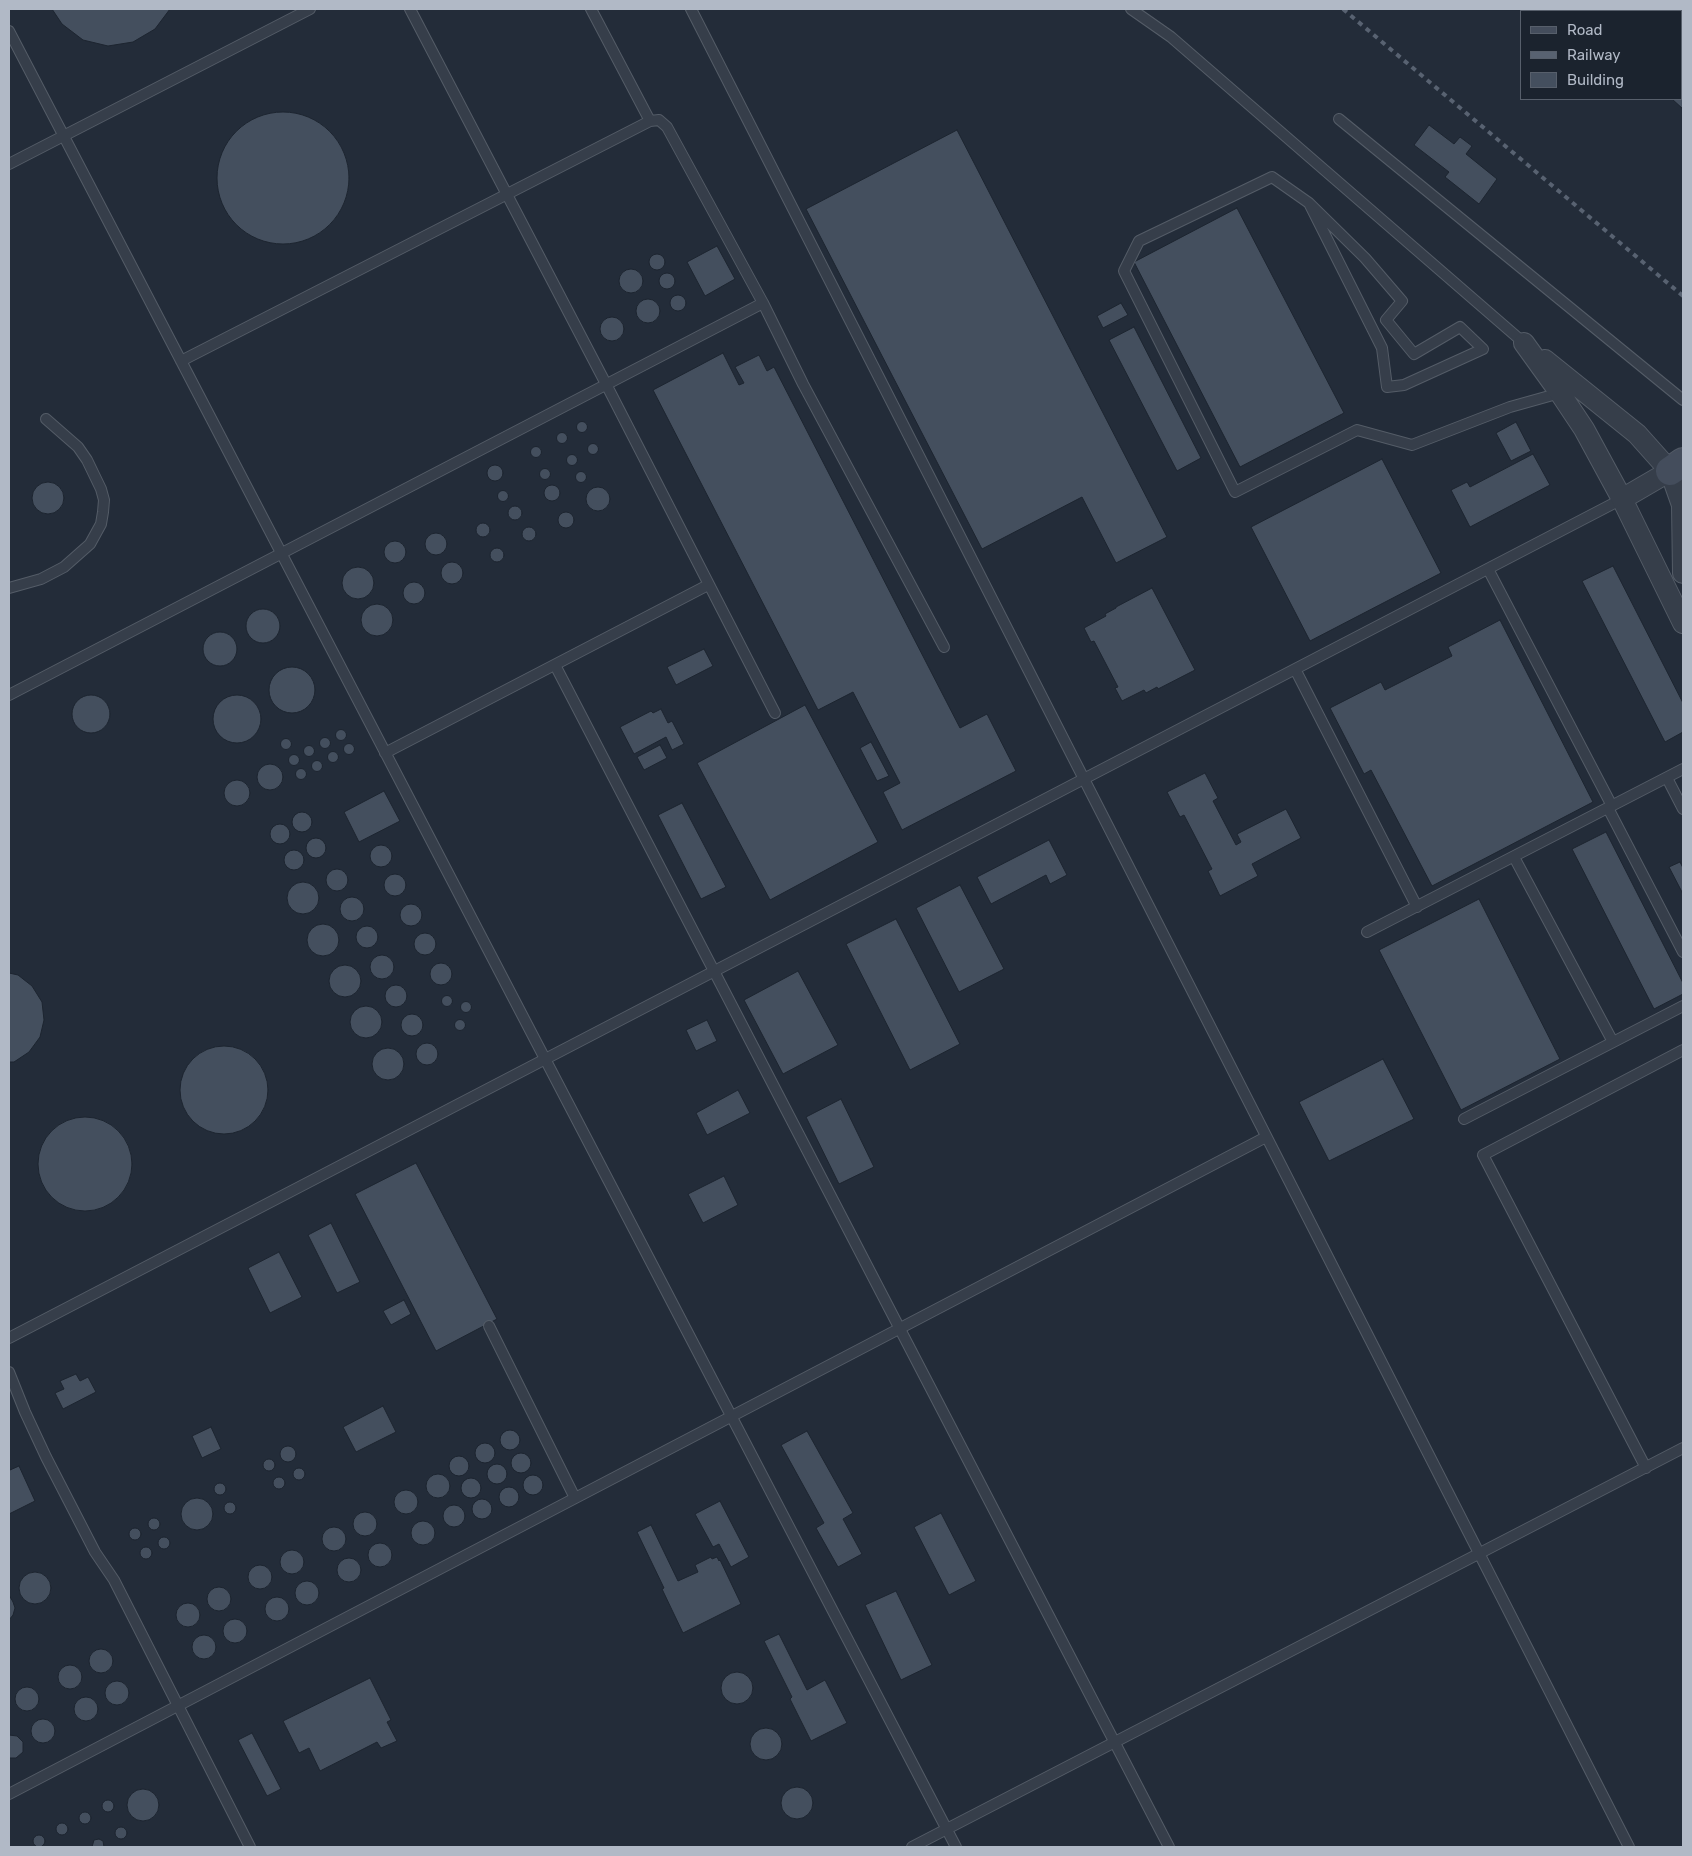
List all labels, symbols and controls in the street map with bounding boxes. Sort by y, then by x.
legend [1520,10,1682,100]
text: Road [1567,21,1603,39]
text: Railway [1567,46,1621,64]
text: Building [1567,71,1624,89]

